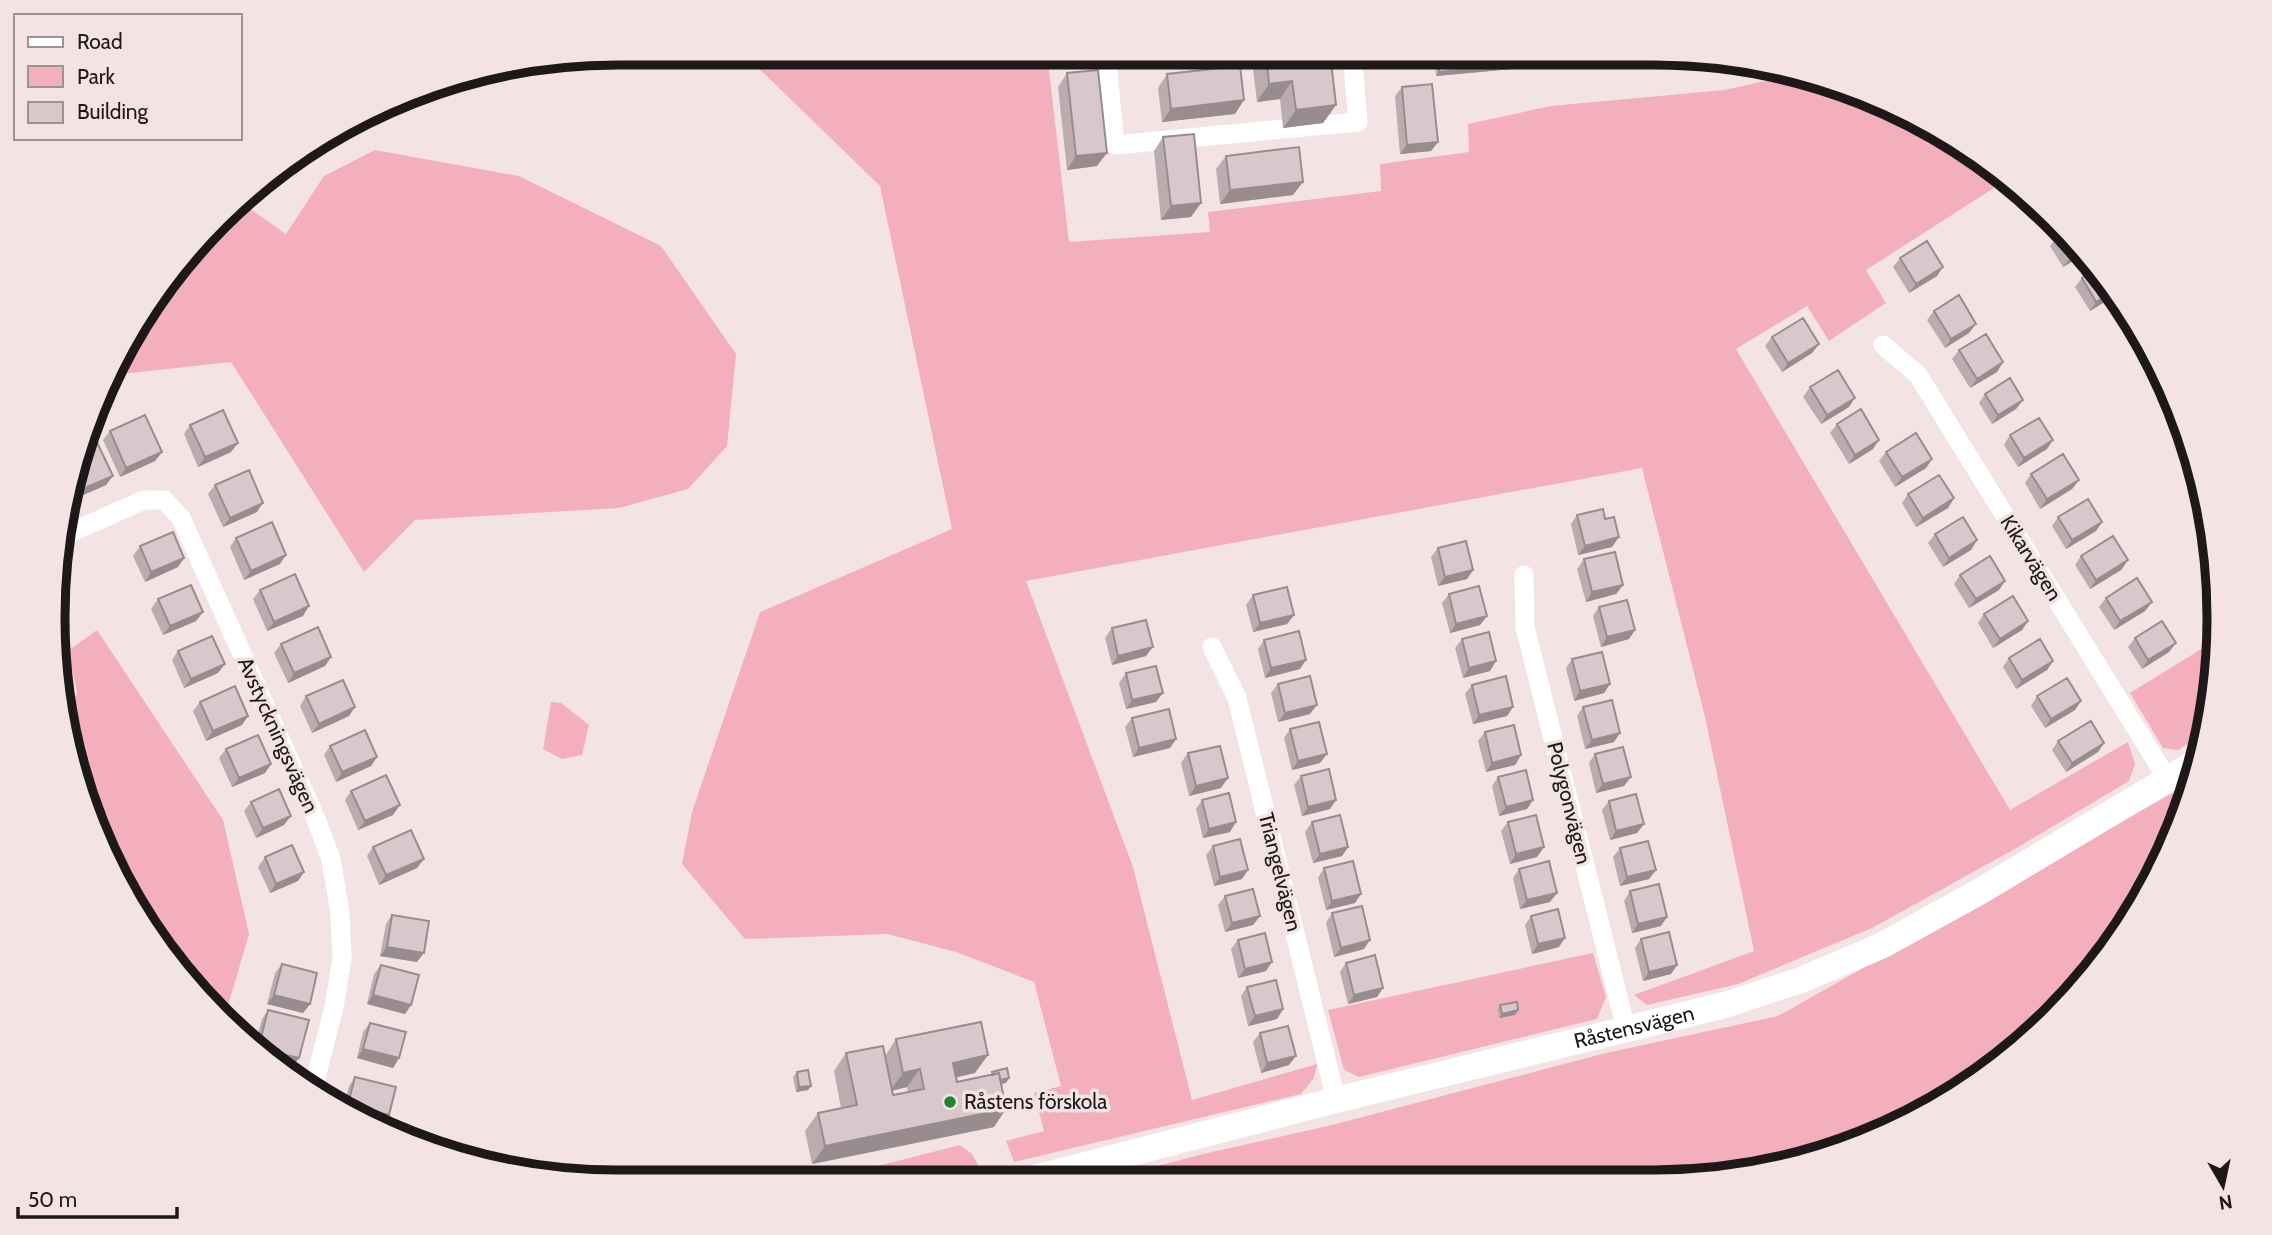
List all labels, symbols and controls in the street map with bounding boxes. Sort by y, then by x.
legend [14,14,242,140]
text: Road [77,29,123,54]
text: Park [77,64,115,89]
text: Building [77,99,149,124]
street label: Kikarvägen [1995,510,2067,605]
street label: Avstyckningsvägen [233,653,324,817]
street label: Polygonvägen [1542,739,1597,867]
street label: Triangelvägen [1254,810,1307,934]
street label: Råstensvägen [1571,1000,1697,1053]
place label: Råstens förskola [964,1089,1107,1114]
marker: Råstens förskola [942,1094,958,1110]
north arrow [2188,1151,2258,1221]
scale bar [18,1176,177,1220]
text: 50 m [28,1187,77,1212]
text: N [2217,1190,2234,1215]

